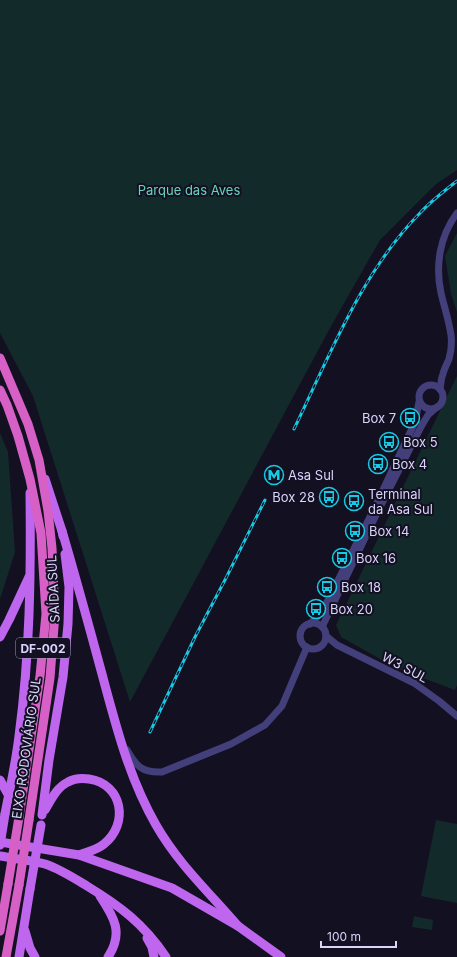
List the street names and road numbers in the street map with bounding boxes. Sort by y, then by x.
street label: SAÍDA SUL [43,555,63,623]
road number: DF-002 [16,638,70,658]
street label: W3 SUL [379,648,431,686]
street label: EIXO RODOVIÁRIO SUL [8,676,44,820]

